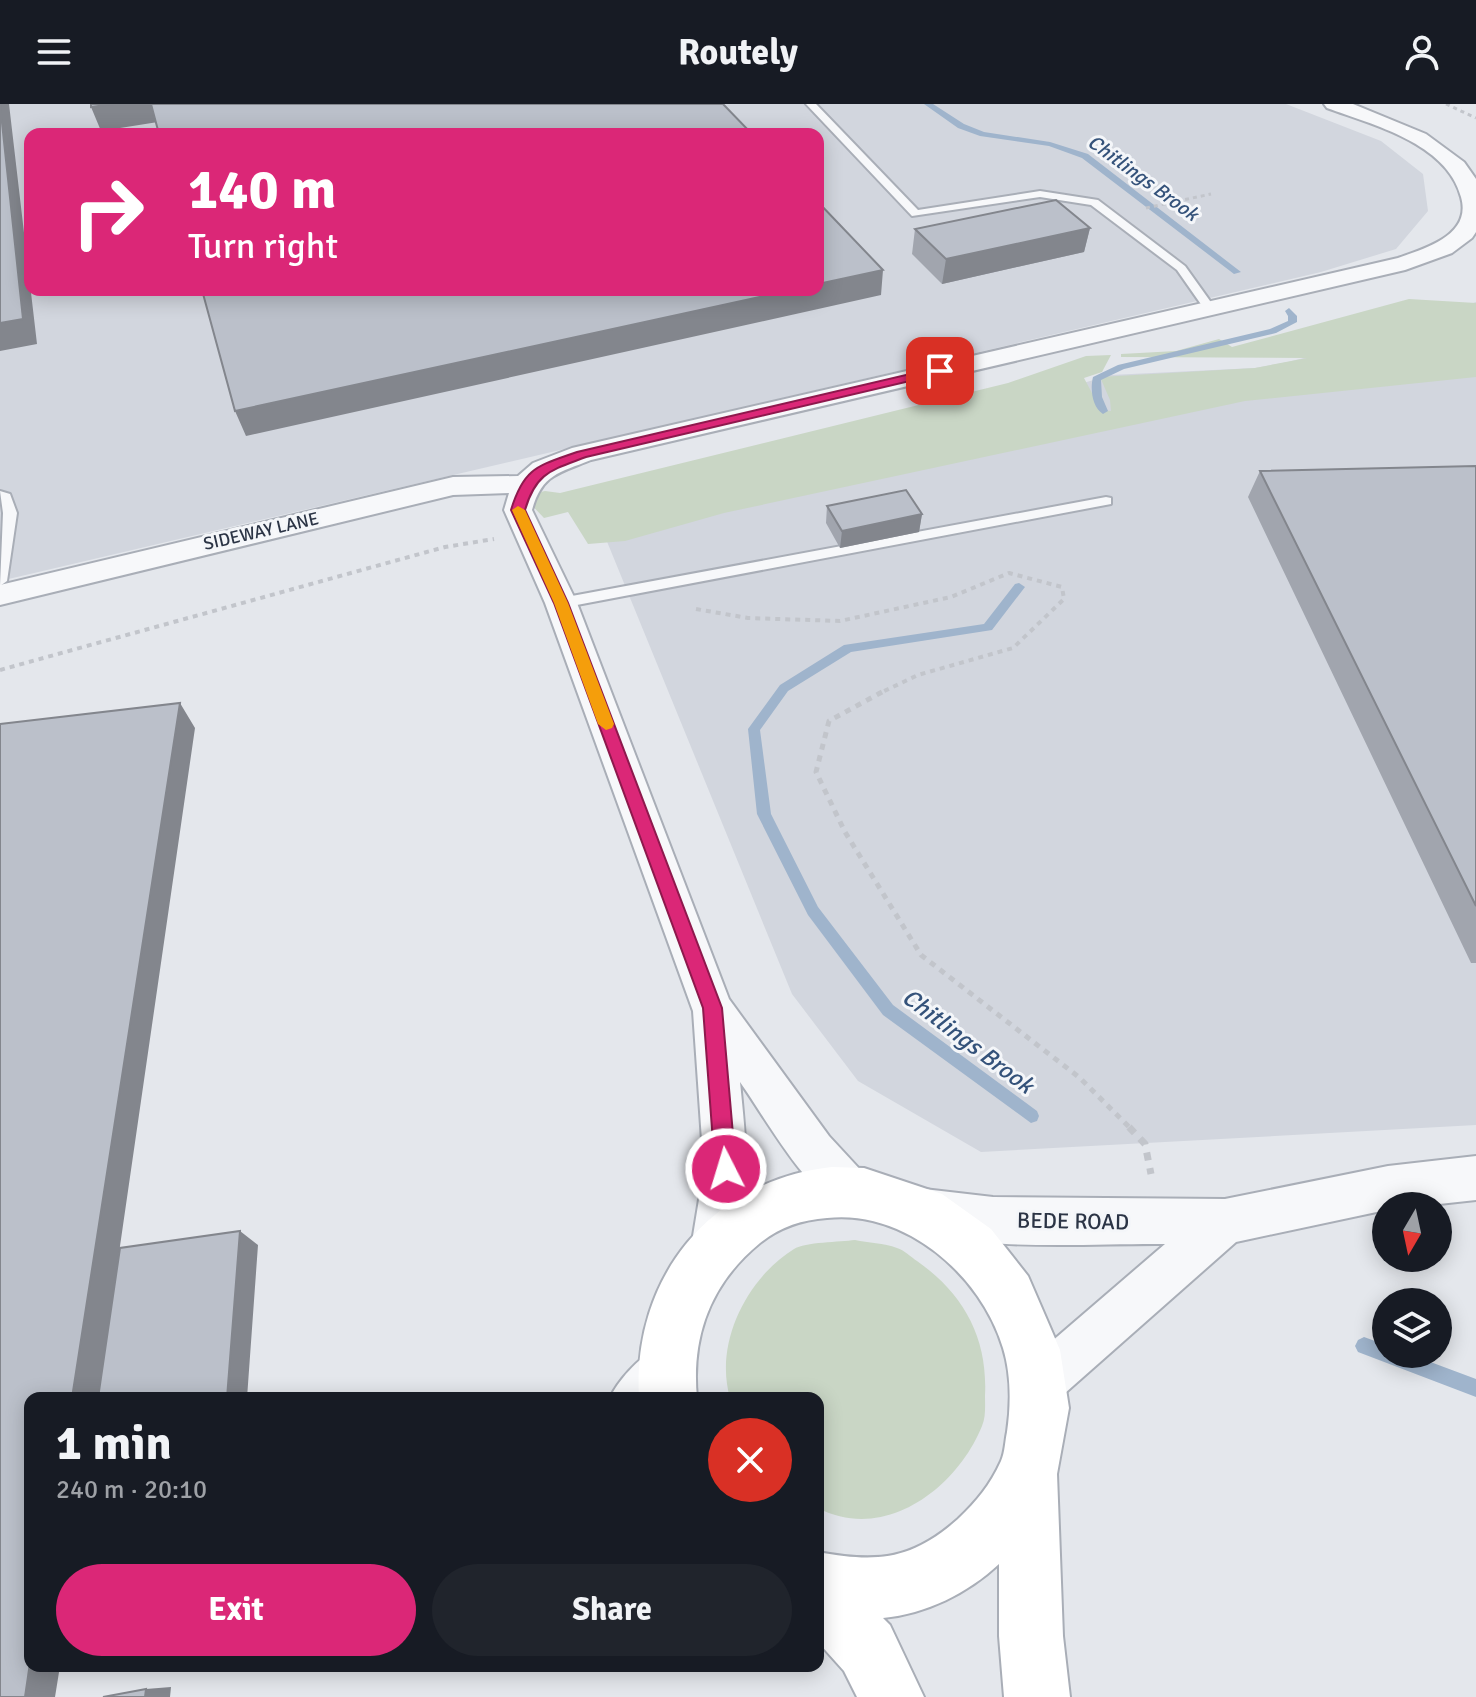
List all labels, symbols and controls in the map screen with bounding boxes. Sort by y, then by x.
icon: menu [32,30,76,74]
text: Routely [678,30,798,75]
icon: person [1400,30,1444,74]
water label: Chitlings Brook [1083,129,1205,228]
text: 140 m [188,155,336,224]
icon: right [56,160,160,264]
text: Turn right [188,224,338,269]
pin [906,337,974,405]
icon: arrive [918,349,962,393]
street label: SIDEWAY LANE [201,507,321,555]
water label: Chitlings Brook [896,982,1041,1101]
position arrow [684,1127,768,1211]
north arrow [1372,1192,1452,1272]
map controls [1372,1192,1452,1368]
street label: BEDE ROAD [1017,1207,1129,1235]
button: layers [1372,1288,1452,1368]
text: 1 min [56,1414,172,1473]
button: close [708,1418,792,1502]
text: 240 m · 20:10 [56,1474,207,1506]
button: Exit [56,1564,416,1656]
button: Share [432,1564,792,1656]

